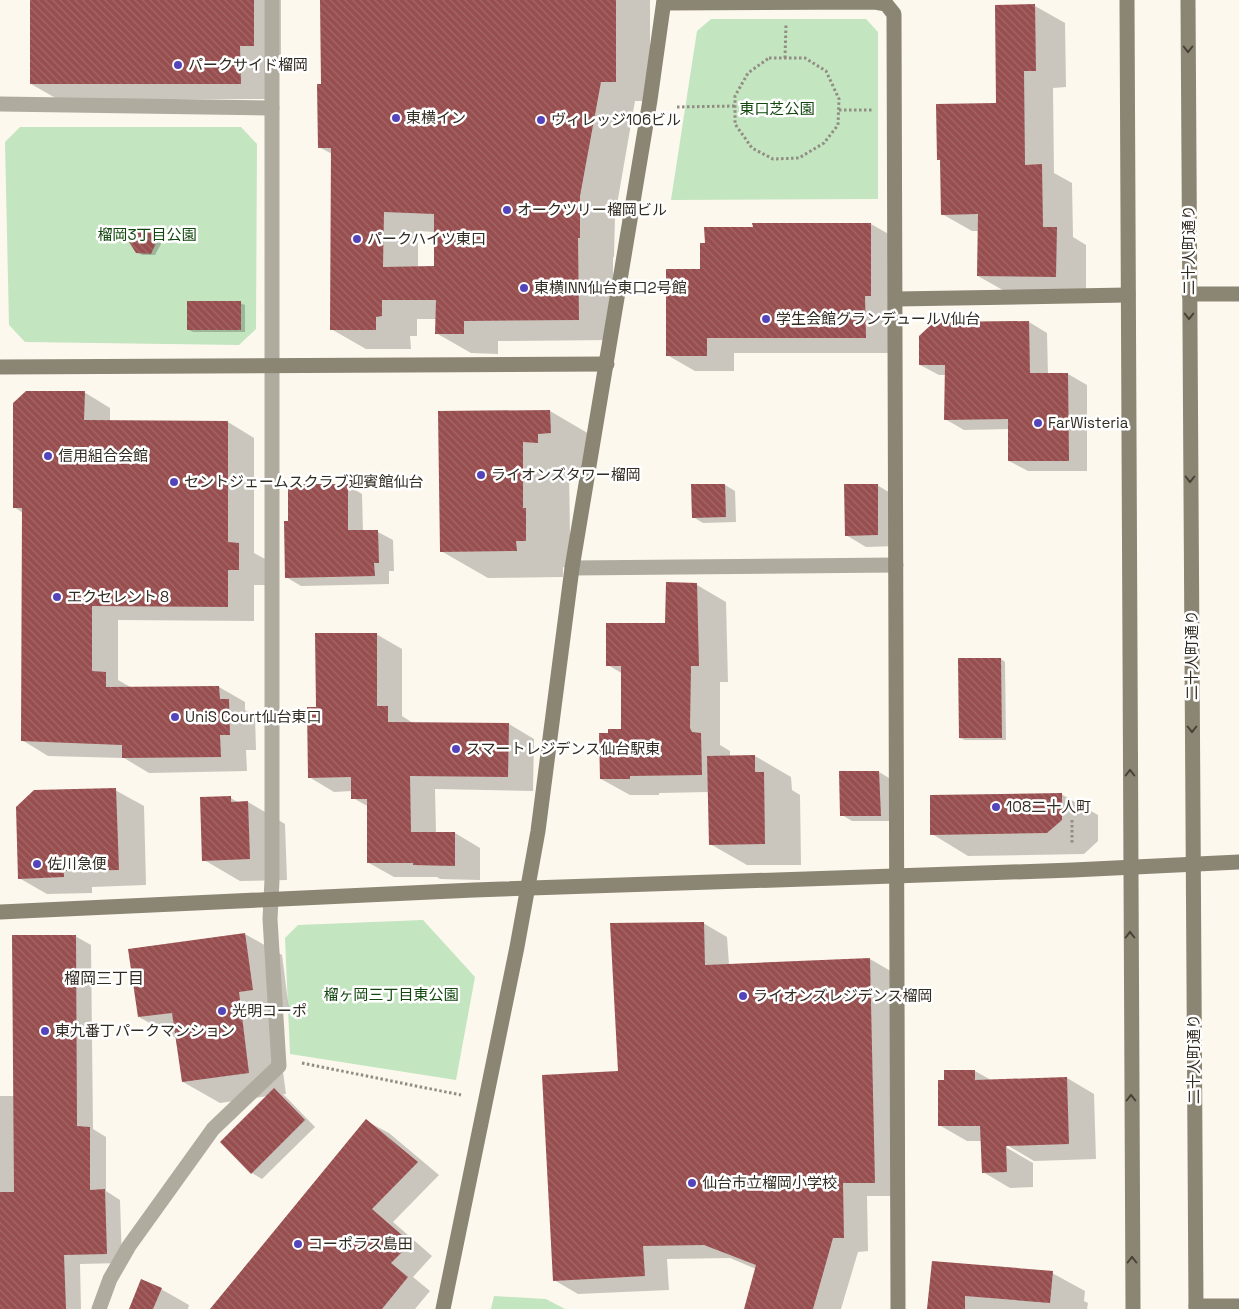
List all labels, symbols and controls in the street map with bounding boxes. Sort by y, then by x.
one-way arrow [1183,45,1193,53]
place label: パークサイド榴岡 [188,55,308,74]
marker: パークサイド榴岡 [172,59,184,71]
park label: 東口芝公園 [739,99,815,118]
place label: 東横イン [406,108,466,127]
place label: ヴィレッジ106ビル [551,110,681,129]
marker: 東横イン [390,112,402,124]
marker: ヴィレッジ106ビル [535,114,547,126]
place label: オークツリー榴岡ビル [517,200,667,219]
marker: オークツリー榴岡ビル [501,204,513,216]
street label: 二十人町通り [1179,205,1198,295]
park label: 榴岡3丁目公園 [97,225,197,244]
place label: パークハイツ東口 [367,229,486,248]
marker: パークハイツ東口 [351,233,363,245]
place label: 東横INN仙台東口2号館 [534,278,687,297]
marker: 東横INN仙台東口2号館 [518,282,530,294]
place label: 学生会館グランデュールV仙台 [776,309,980,328]
one-way arrow [1184,312,1194,320]
marker: 学生会館グランデュールV仙台 [760,313,772,325]
place label: FarWisteria [1048,413,1129,432]
marker: FarWisteria [1032,417,1044,429]
place label: 信用組合会館 [58,446,148,465]
marker: 信用組合会館 [42,450,54,462]
place label: ライオンズタワー榴岡 [491,465,641,484]
marker: ライオンズタワー榴岡 [475,469,487,481]
place label: セントジェームスクラブ迎賓館仙台 [184,472,424,491]
one-way arrow [1185,475,1195,483]
marker: セントジェームスクラブ迎賓館仙台 [168,476,180,488]
place label: エクセレント８ [67,587,172,606]
marker: エクセレント８ [51,591,63,603]
street label: 二十人町通り [1182,610,1201,700]
place label: UniS Court仙台東口 [185,707,322,726]
marker: UniS Court仙台東口 [169,711,181,723]
one-way arrow [1187,725,1197,733]
place label: スマートレジデンス仙台駅東 [466,739,660,758]
marker: スマートレジデンス仙台駅東 [450,743,462,755]
one-way arrow [1125,769,1135,776]
place label: 108二十人町 [1006,797,1091,816]
marker: 108二十人町 [990,801,1002,813]
place label: 佐川急便 [47,854,107,873]
marker: 佐川急便 [31,858,43,870]
one-way arrow [1125,931,1135,939]
district label: 榴岡三丁目 [64,968,144,989]
park label: 榴ヶ岡三丁目東公園 [323,985,459,1004]
place label: ライオンズレジデンス榴岡 [753,986,932,1005]
marker: ライオンズレジデンス榴岡 [737,990,749,1002]
place label: 光明コーポ [232,1001,307,1020]
marker: 光明コーポ [216,1005,228,1017]
street label: 二十人町通り [1184,1014,1203,1104]
place label: 東九番丁パークマンション [55,1021,235,1040]
marker: 東九番丁パークマンション [39,1025,51,1037]
one-way arrow [1126,1094,1136,1102]
place label: 仙台市立榴岡小学校 [702,1173,837,1192]
marker: 仙台市立榴岡小学校 [686,1177,698,1189]
place label: コーポラス島田 [308,1234,413,1253]
marker: コーポラス島田 [292,1238,304,1250]
one-way arrow [1127,1256,1137,1264]

